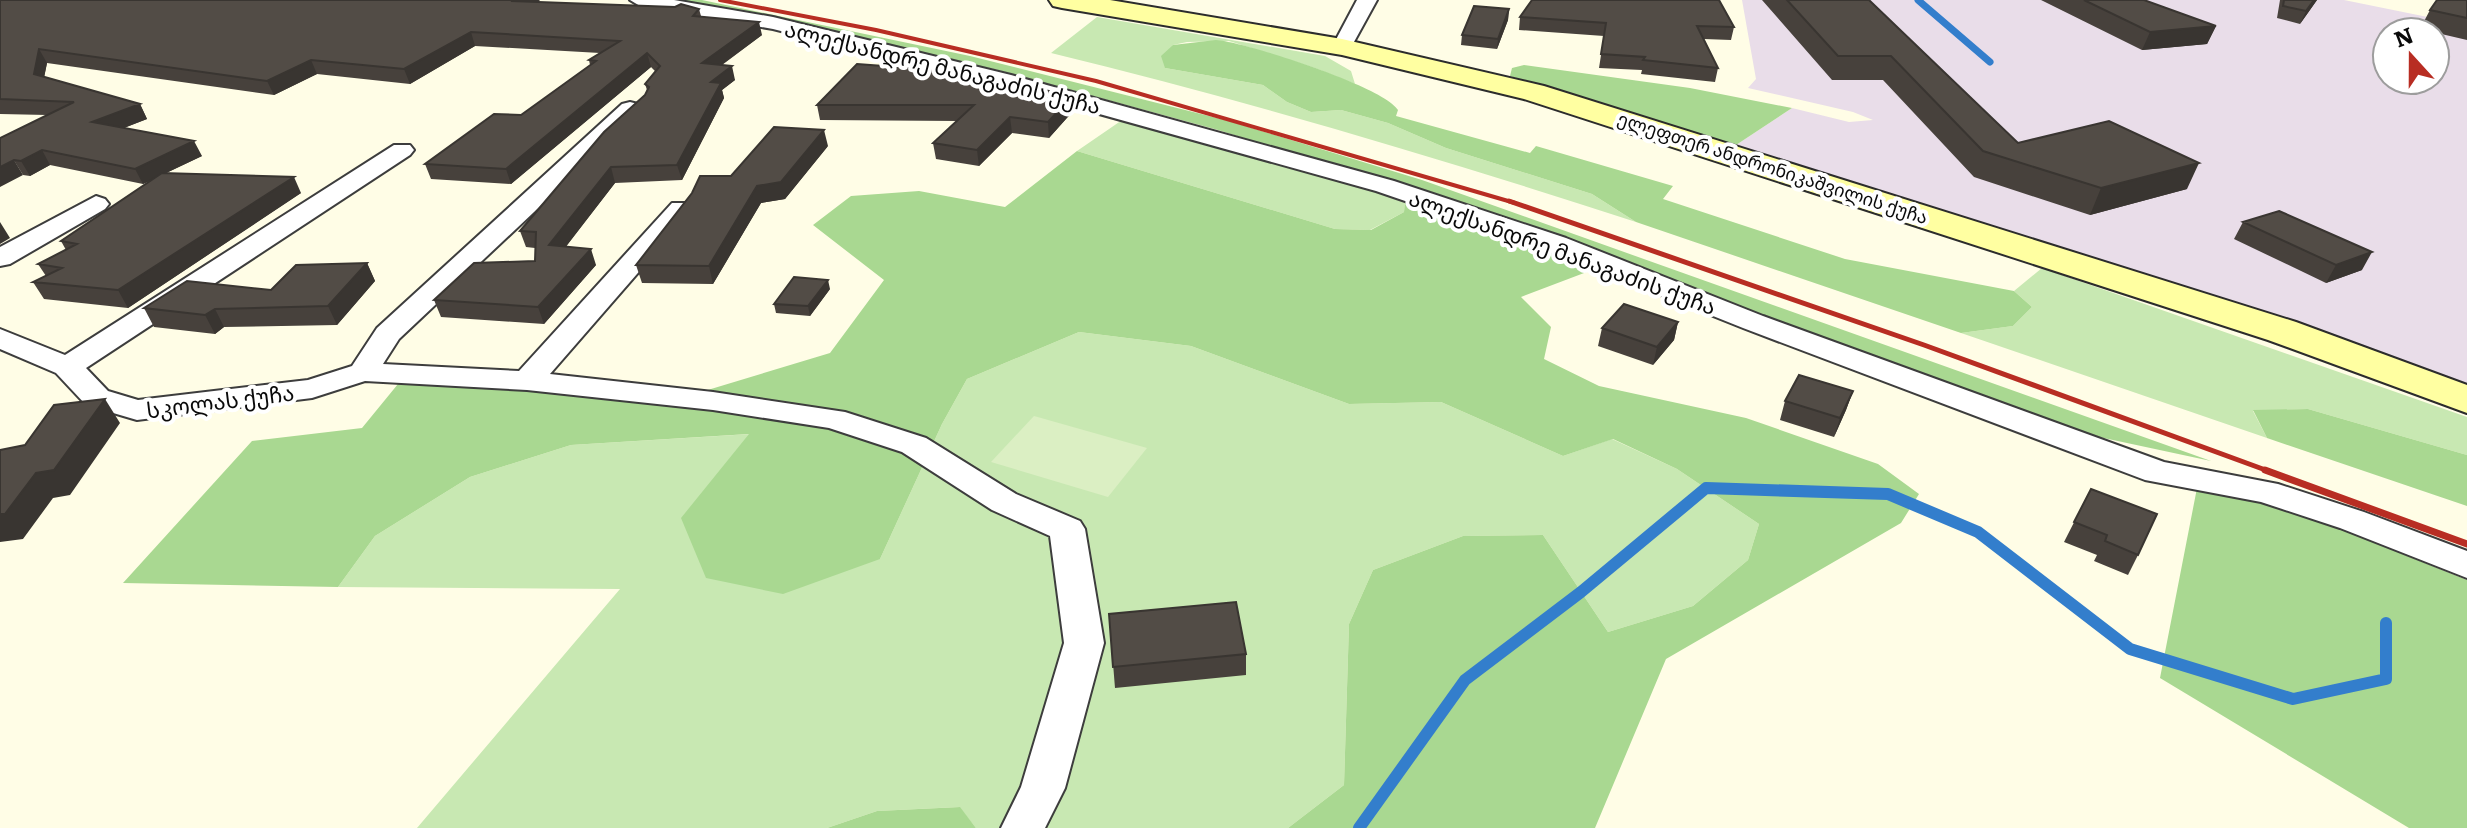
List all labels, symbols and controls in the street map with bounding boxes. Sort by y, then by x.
street label: ალექსანდრე მანაგაძის ქუჩა [782,11,1104,121]
north arrow [2371,16,2451,96]
text: N [2389,17,2418,55]
street label: ელეფთერ ანდრონიკაშვილის ქუჩა [1614,104,1932,230]
street label: ალექსანდრე მანაგაძის ქუჩა [1405,180,1721,322]
street label: სკოლას ქუჩა [144,375,296,425]

